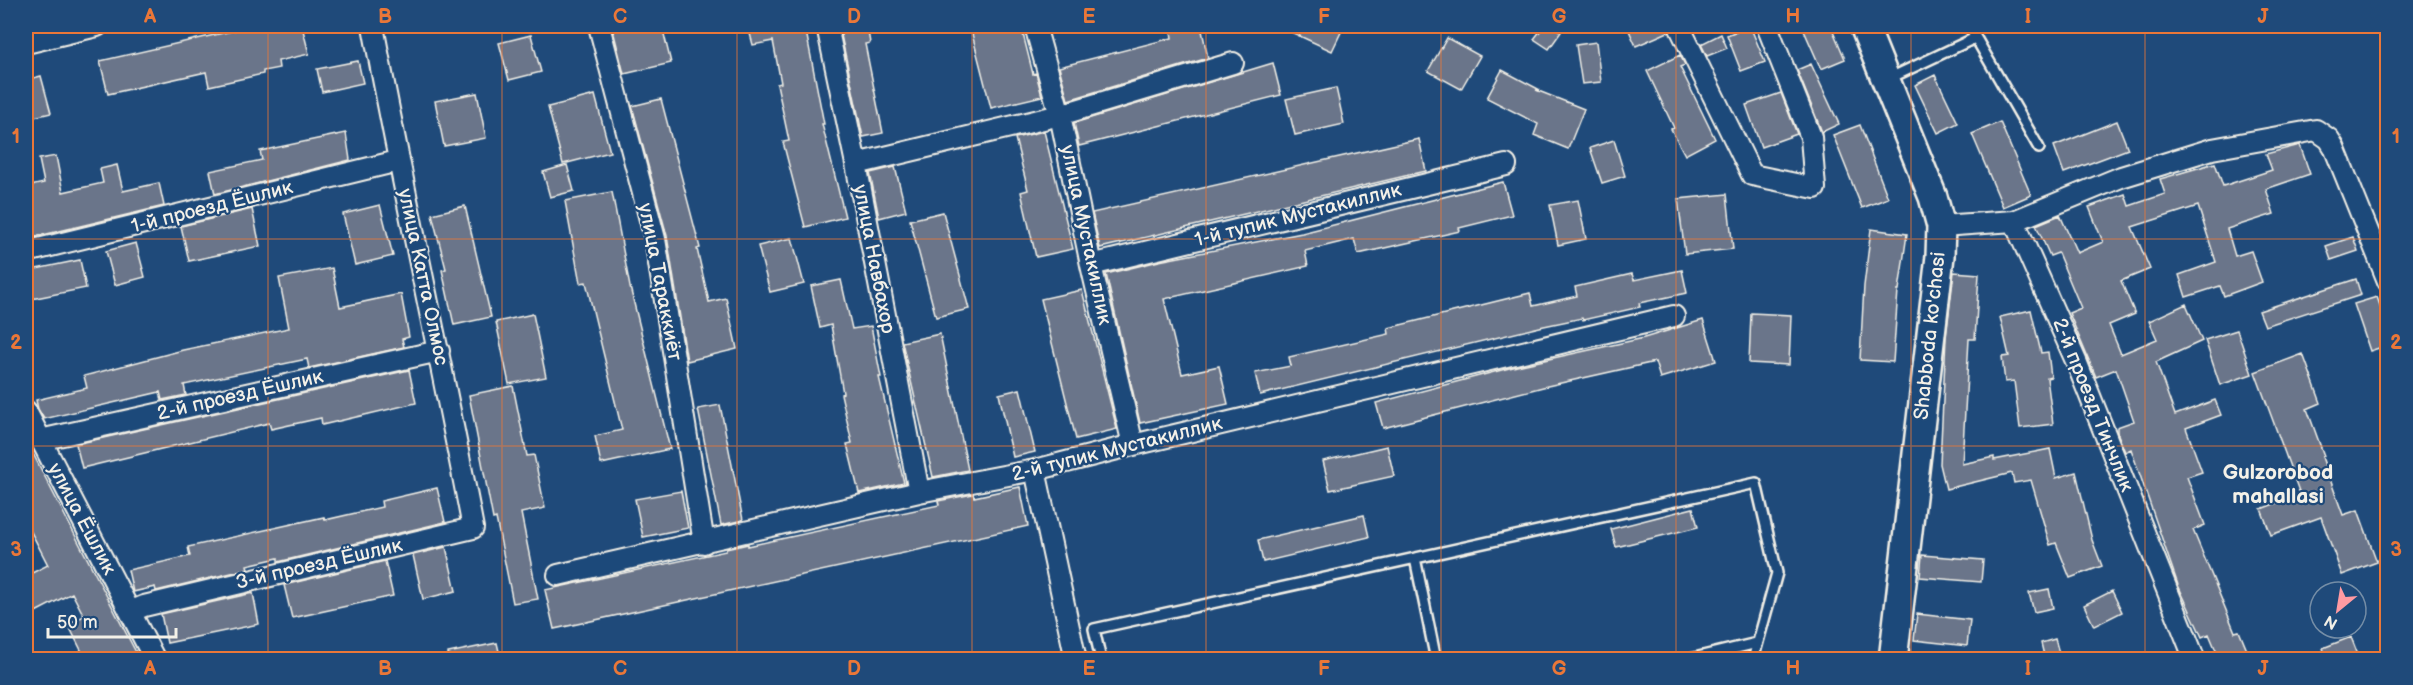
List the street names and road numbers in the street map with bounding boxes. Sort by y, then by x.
street label: улица Мустакиллик [1055,143,1117,328]
street label: 1-й проезд Ёшлик [129,174,296,239]
street label: 1-й тупик Мустакиллик [1192,178,1404,252]
street label: улица Навбахор [848,182,900,336]
street label: улица Катта Олмос [393,186,453,368]
street label: улица Тараккиёт [633,201,687,364]
street label: Shabboda ko'chasi [1909,251,1951,421]
street label: 2-й проезд Тинчлик [2047,315,2139,496]
street label: 2-й проезд Ёшлик [154,363,326,426]
street label: 2-й тупик Мустакиллик [1009,411,1225,487]
street label: улица Ёшлик [43,459,122,579]
street label: 3-й проезд Ёшлик [233,532,405,595]

